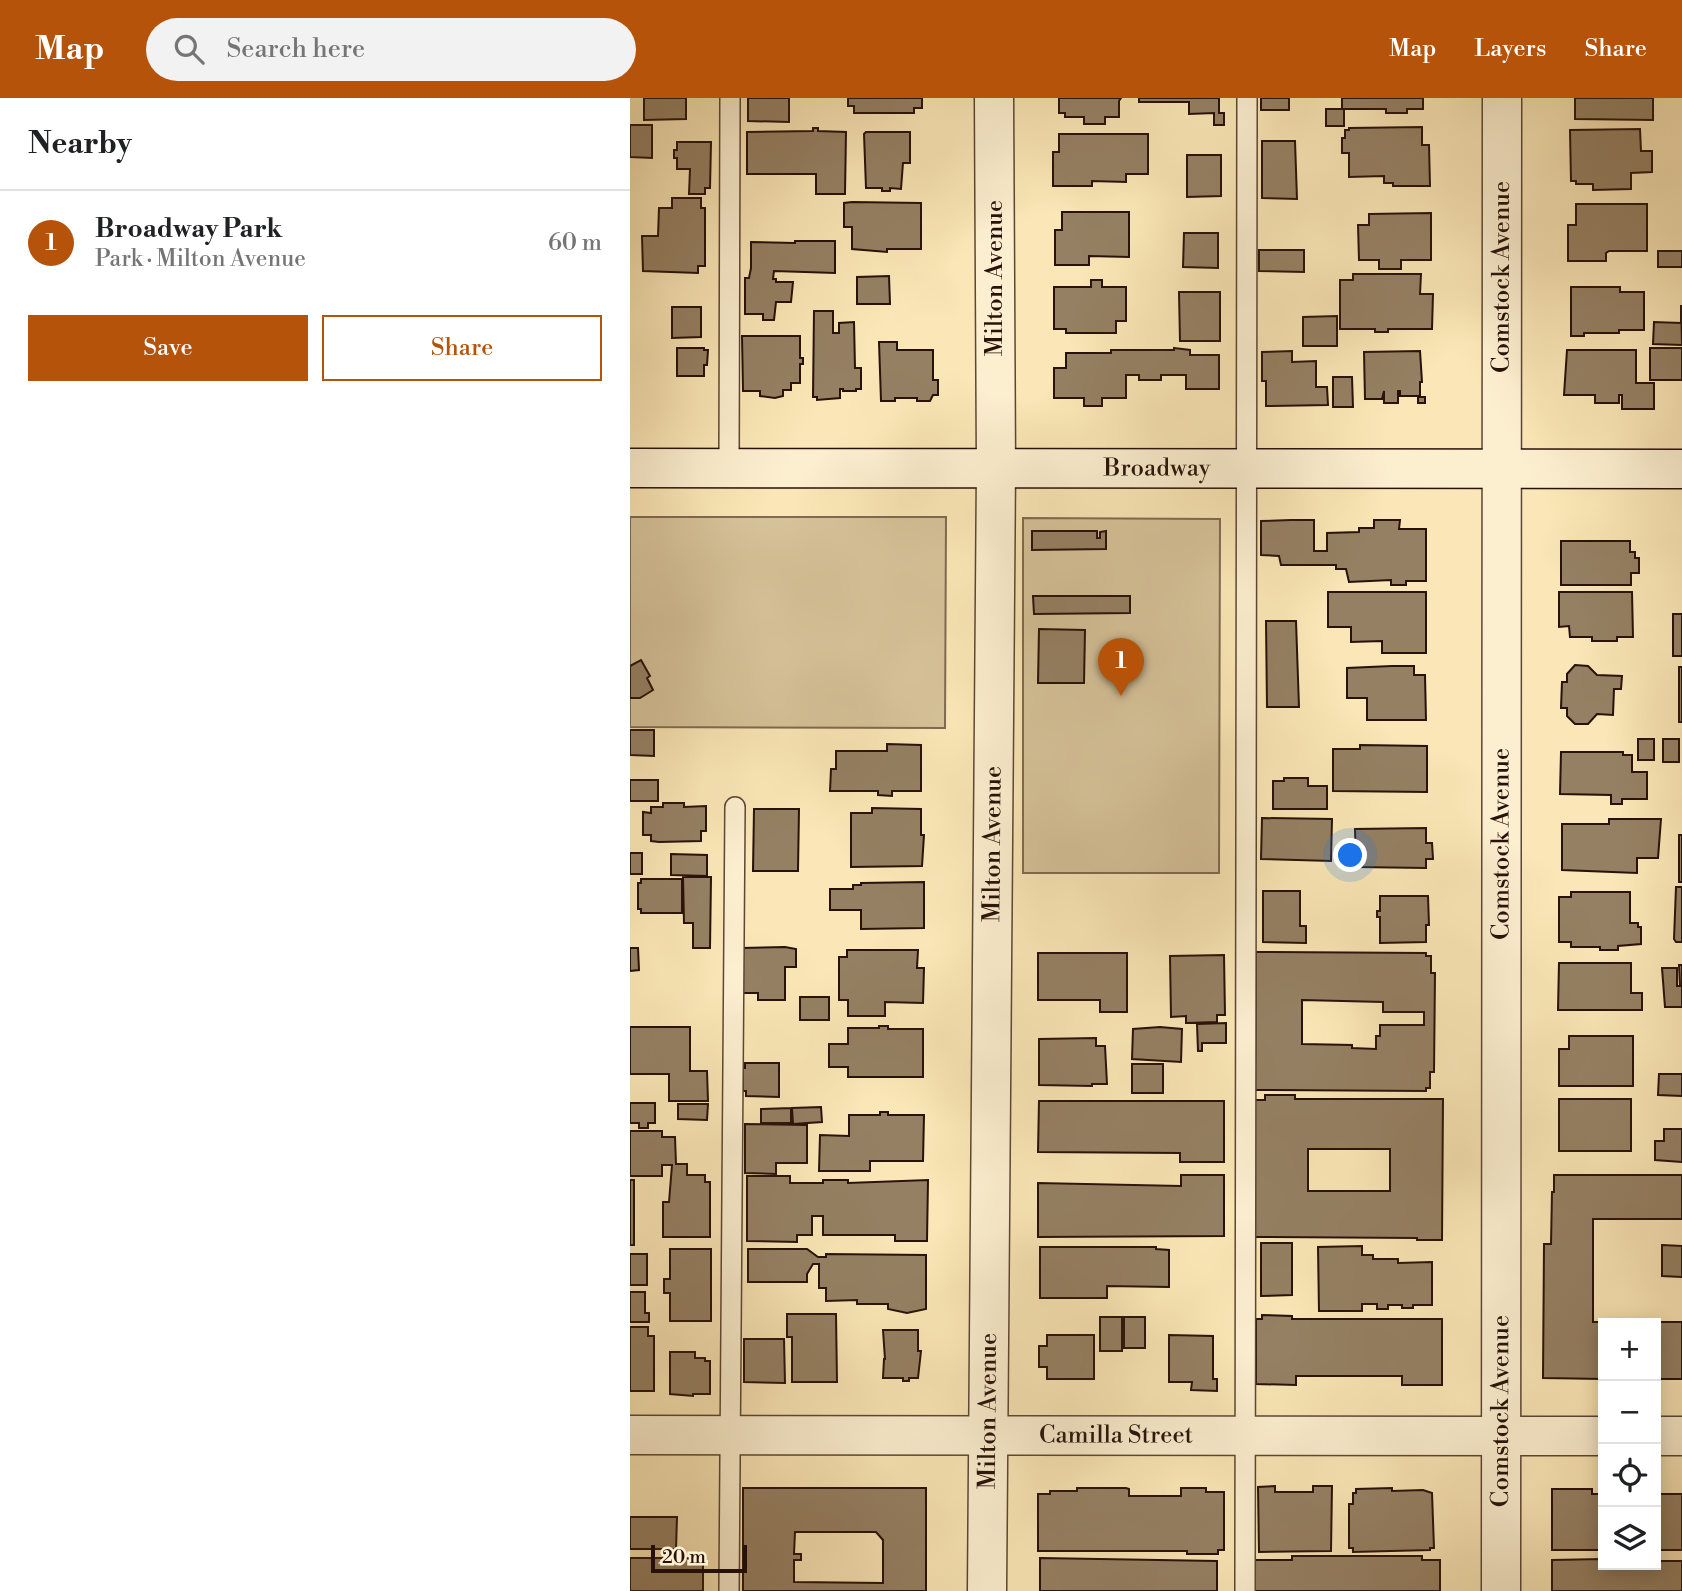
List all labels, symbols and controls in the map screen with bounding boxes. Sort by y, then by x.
search box [146,18,636,81]
text: Map [35,29,104,70]
icon: search [170,30,208,68]
text: Search here [226,33,365,65]
text: Map [1389,34,1436,64]
text: Layers [1474,34,1546,64]
text: Share [1584,34,1647,64]
text: Nearby [28,125,132,163]
street label: Comstock Avenue [1487,181,1517,373]
street label: Milton Avenue [980,200,1010,356]
text: Broadway Park [95,213,282,245]
text: 1 [45,229,57,257]
text: 60 m [548,229,602,257]
text: Park · Milton Avenue [95,245,306,273]
button: Save [28,315,308,381]
button: Share [322,315,602,381]
street label: Broadway [1103,453,1211,484]
pin: 1 [1098,638,1144,696]
street label: Comstock Avenue [1486,748,1517,940]
street label: Milton Avenue [977,766,1009,922]
your location [1333,838,1367,872]
street label: Comstock Avenue [1486,1315,1516,1507]
map controls [1598,1318,1661,1570]
button: + [1598,1318,1661,1381]
street label: Milton Avenue [973,1333,1004,1489]
button: − [1598,1381,1661,1444]
street label: Camilla Street [1039,1420,1194,1451]
button: locate [1598,1444,1661,1507]
button: layers [1598,1507,1661,1570]
scale bar [651,1542,747,1574]
text: 20 m [662,1545,706,1569]

